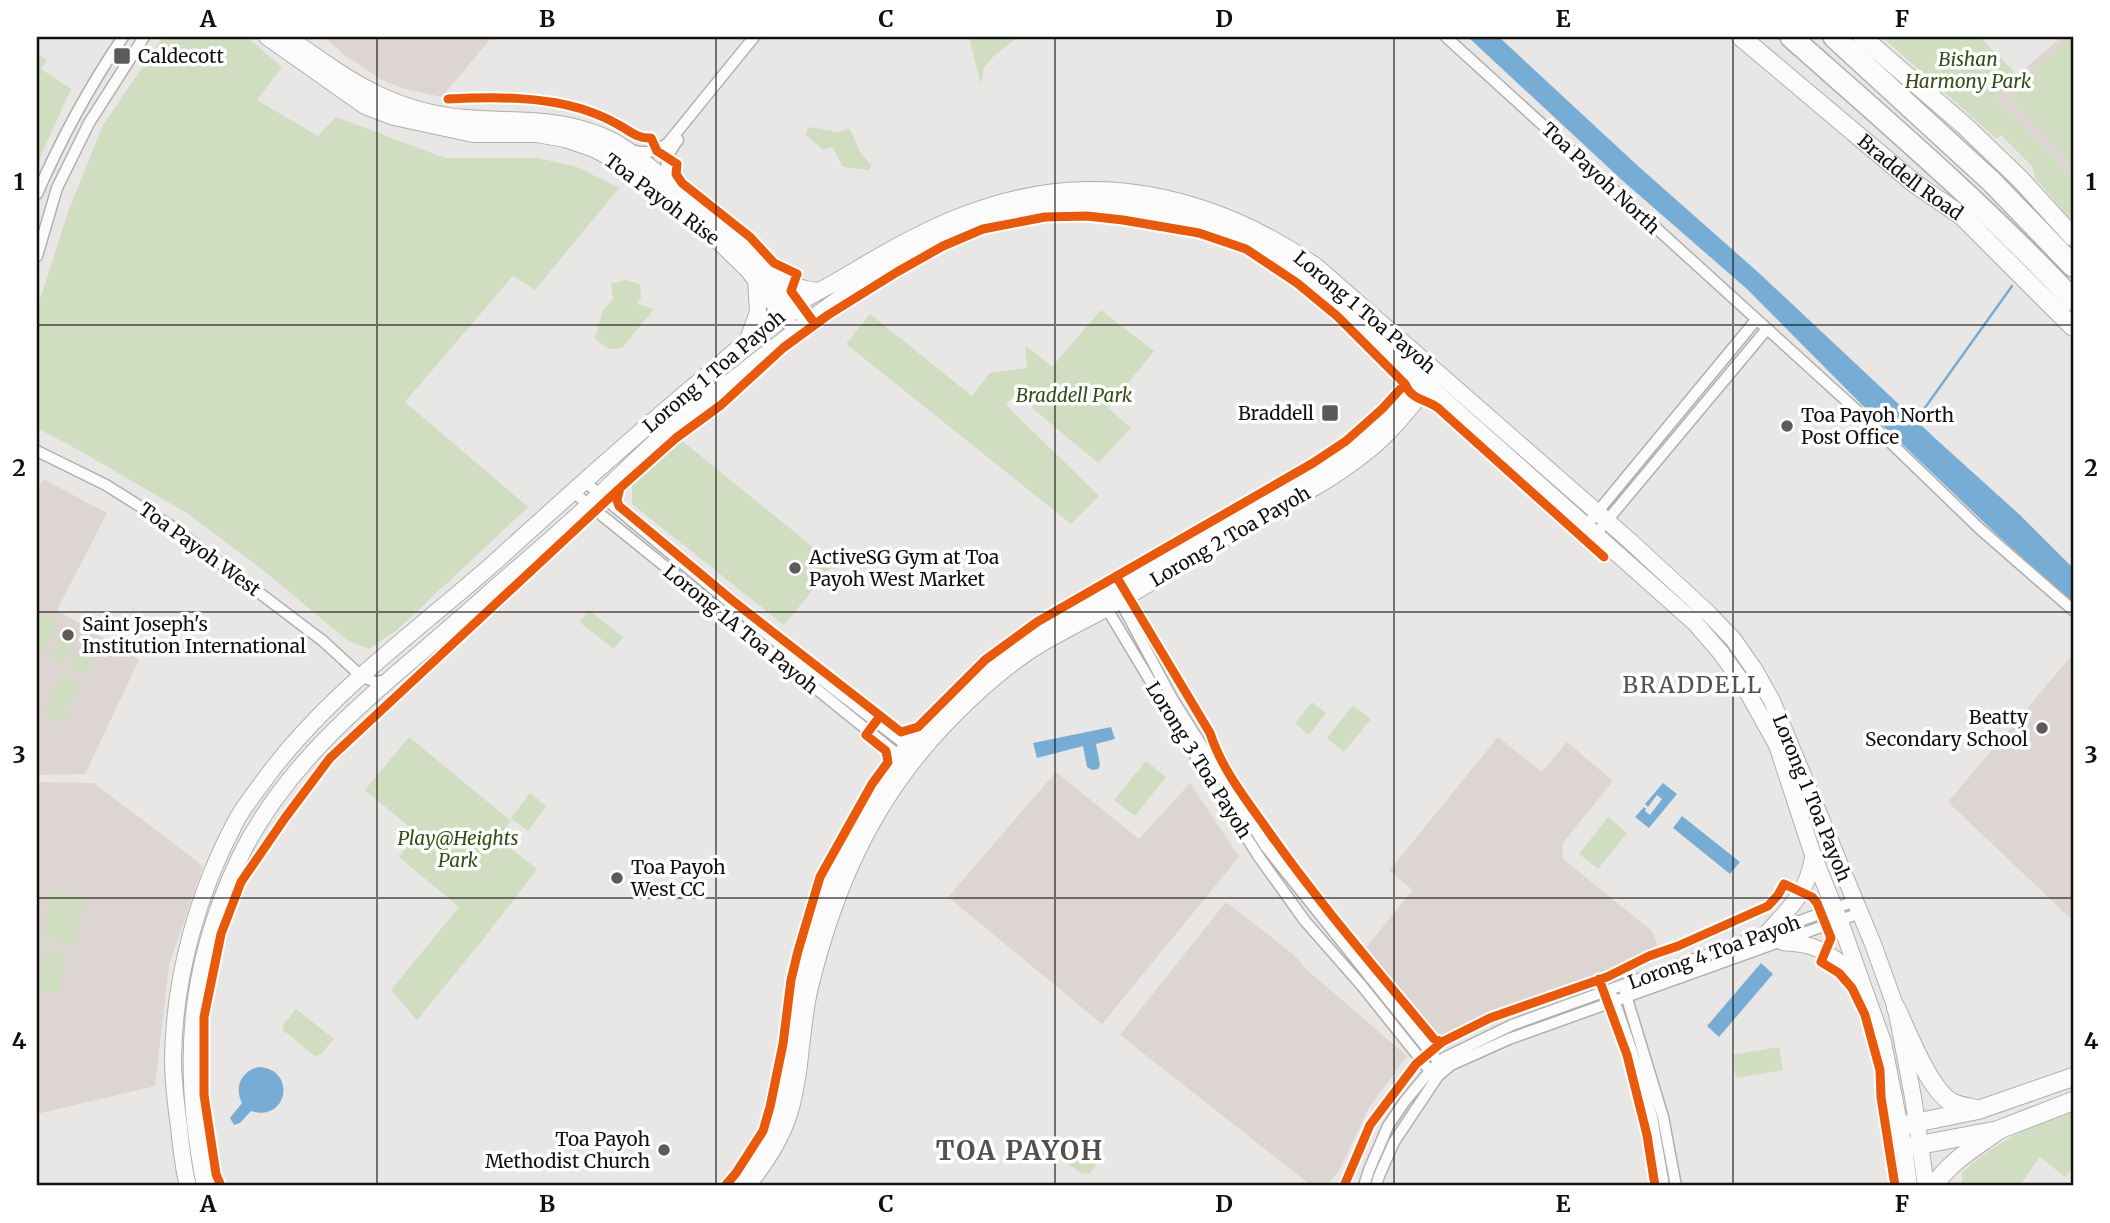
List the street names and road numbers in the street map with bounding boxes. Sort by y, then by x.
street label: Toa Payoh North [1537,117,1665,239]
street label: Braddell Road [1853,129,1968,225]
street label: Toa Payoh Rise [600,148,724,250]
street label: Lorong 1 Toa Payoh [1289,246,1441,379]
street label: Lorong 1 Toa Payoh [638,304,790,437]
street label: Lorong 2 Toa Payoh [1146,480,1315,592]
street label: Toa Payoh West [135,497,266,601]
street label: Lorong 1A Toa Payoh [659,559,823,699]
street label: Lorong 3 Toa Payoh [1141,677,1257,843]
street label: Lorong 1 Toa Payoh [1767,711,1857,885]
street label: Lorong 4 Toa Payoh [1625,910,1804,994]

